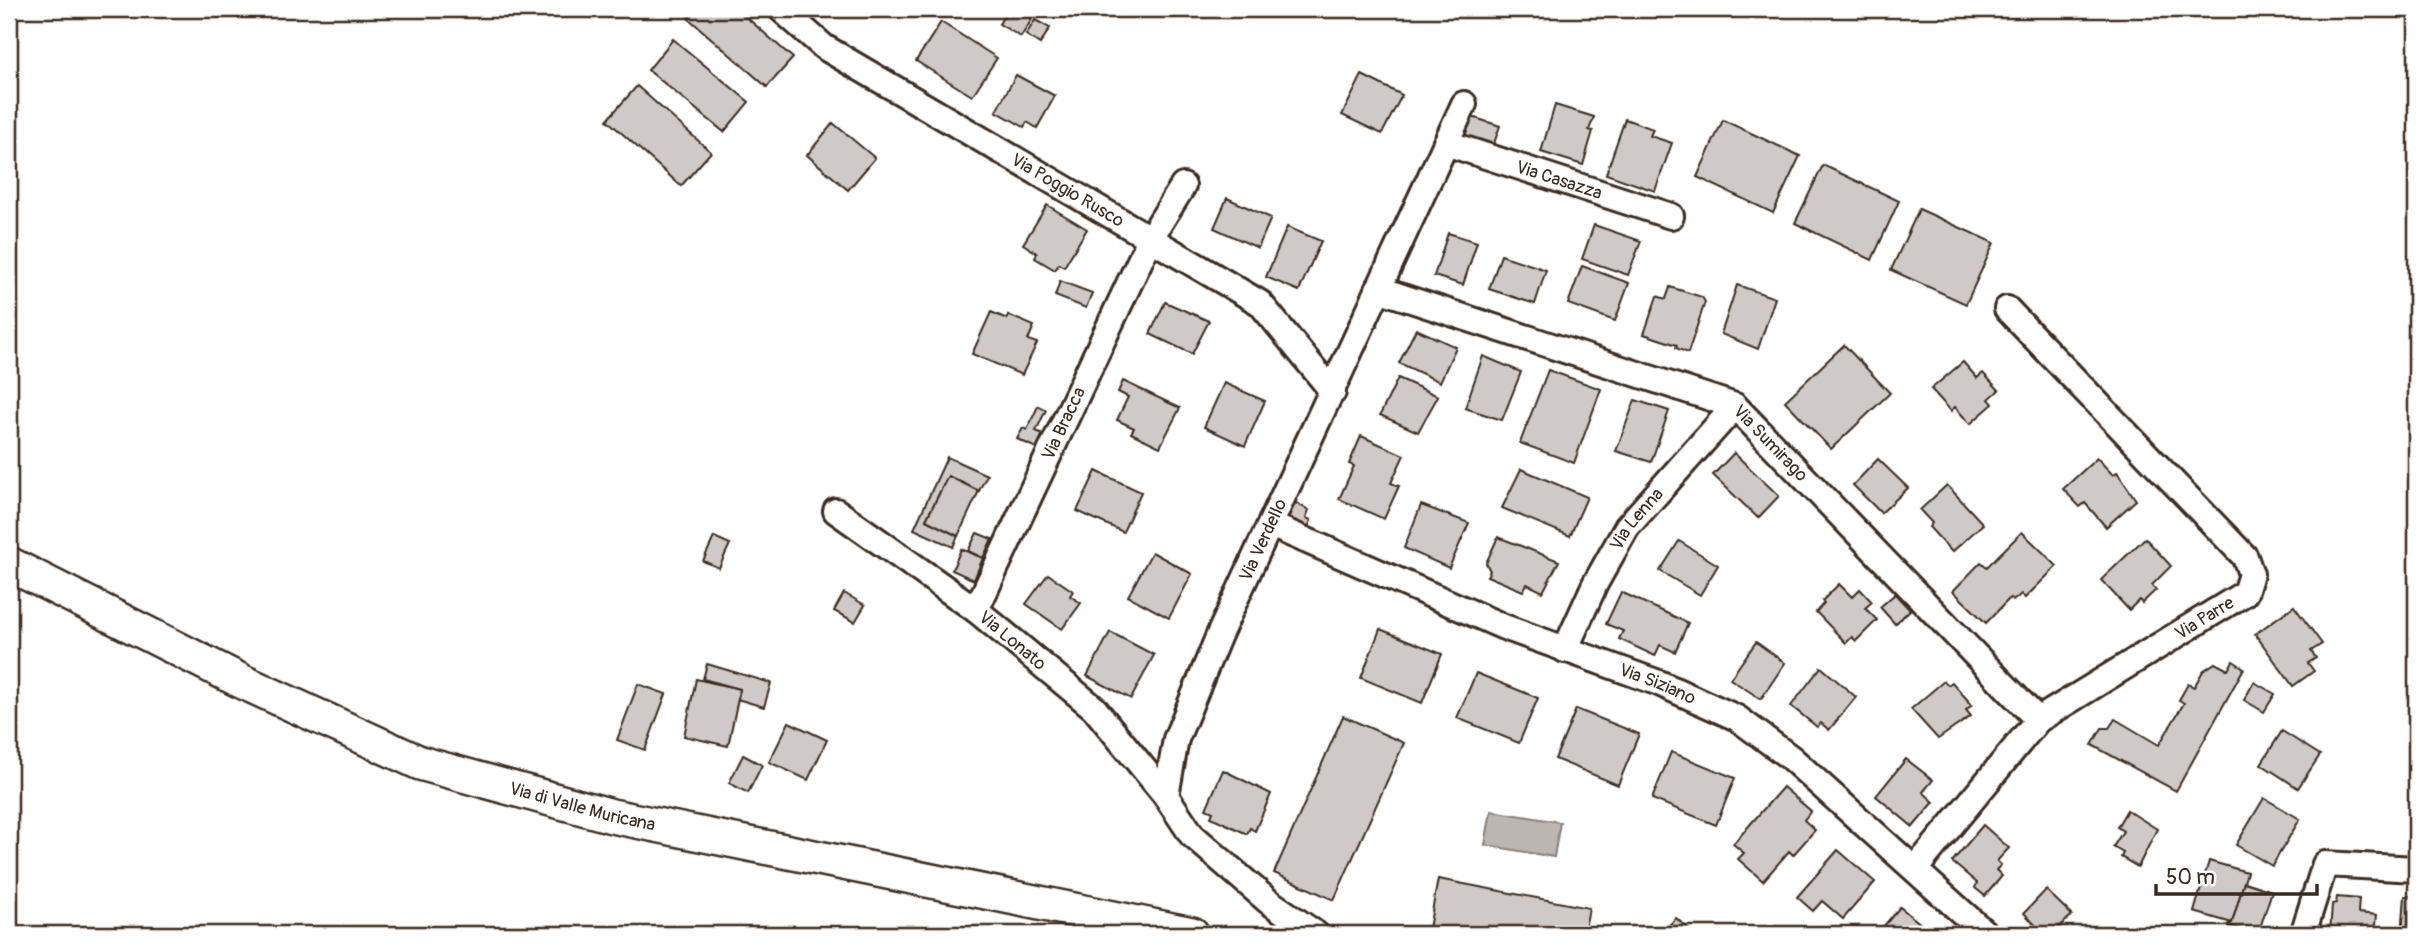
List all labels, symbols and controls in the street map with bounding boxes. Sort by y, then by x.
street label: Via Poggio Rusco [1007,148,1129,232]
street label: Via Casazza [1513,155,1605,204]
street label: Via Bracca [1037,383,1090,464]
street label: Via Sumirago [1728,400,1813,486]
street label: Via Lenna [1605,483,1668,554]
street label: Via Verdello [1234,495,1292,585]
street label: Via Parre [2171,591,2238,645]
street label: Via Lonato [974,606,1051,675]
street label: Via Siziano [1616,658,1700,710]
street label: Via di Valle Muricana [507,777,658,836]
scale bar [2156,852,2316,896]
text: 50 m [2166,864,2215,891]

